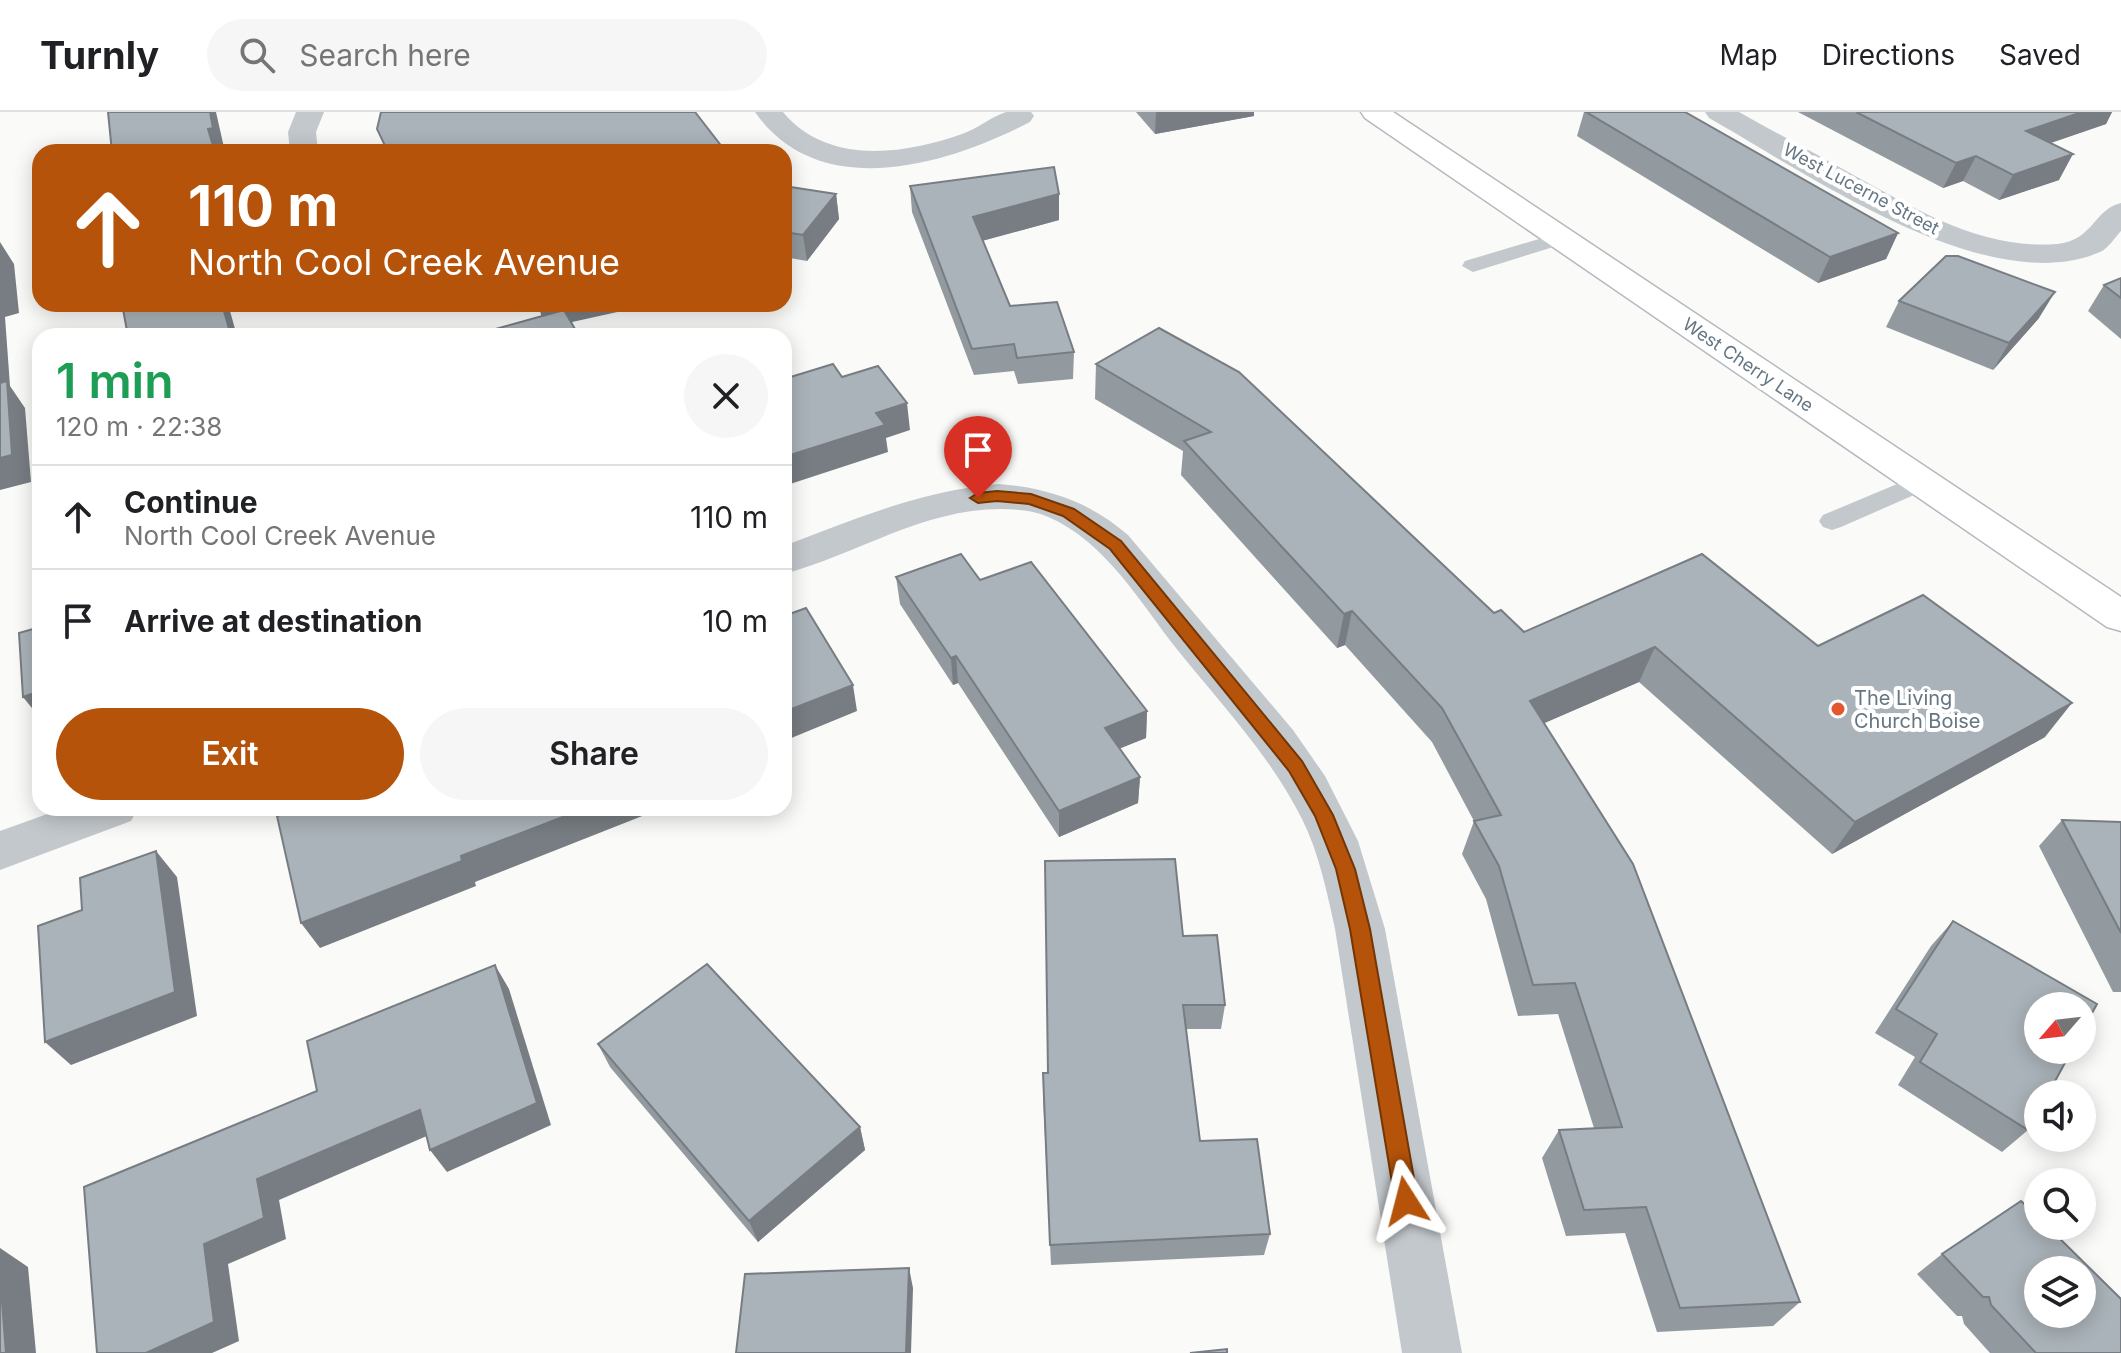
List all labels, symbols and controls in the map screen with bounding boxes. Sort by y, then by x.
search box [207,19,767,91]
text: Turnly [40,32,159,78]
icon: search [235,33,279,77]
text: Search here [299,37,471,73]
text: Map [1719,38,1778,72]
text: Directions [1822,38,1955,72]
text: Saved [1999,38,2081,72]
street label: West Lucerne Street [1780,139,1943,239]
text: 110 m [188,172,338,240]
icon: ahead [56,176,160,280]
text: North Cool Creek Avenue [188,240,620,284]
street label: West Cherry Lane [1679,313,1817,416]
text: 1 min [56,351,174,410]
button: close [684,354,768,438]
text: 120 m · 22:38 [56,411,222,442]
pin [944,416,1012,498]
icon: arrive [956,428,1000,472]
text: Continue [124,484,258,520]
icon: ahead [56,495,100,539]
text: 110 m [690,499,768,535]
text: North Cool Creek Avenue [124,520,436,551]
icon: arrive [56,599,100,643]
text: Arrive at destination [124,603,422,639]
text: 10 m [702,603,768,639]
place label: The Living Church Boise [1854,686,1980,733]
marker: The Living Church Boise [1829,700,1847,718]
button: Exit [56,708,404,800]
button: Share [420,708,768,800]
north arrow [2024,992,2096,1064]
map controls [2024,992,2096,1328]
button: sound [2024,1080,2096,1152]
position arrow [1364,1159,1448,1243]
button: search [2024,1168,2096,1240]
button: layers [2024,1256,2096,1328]

